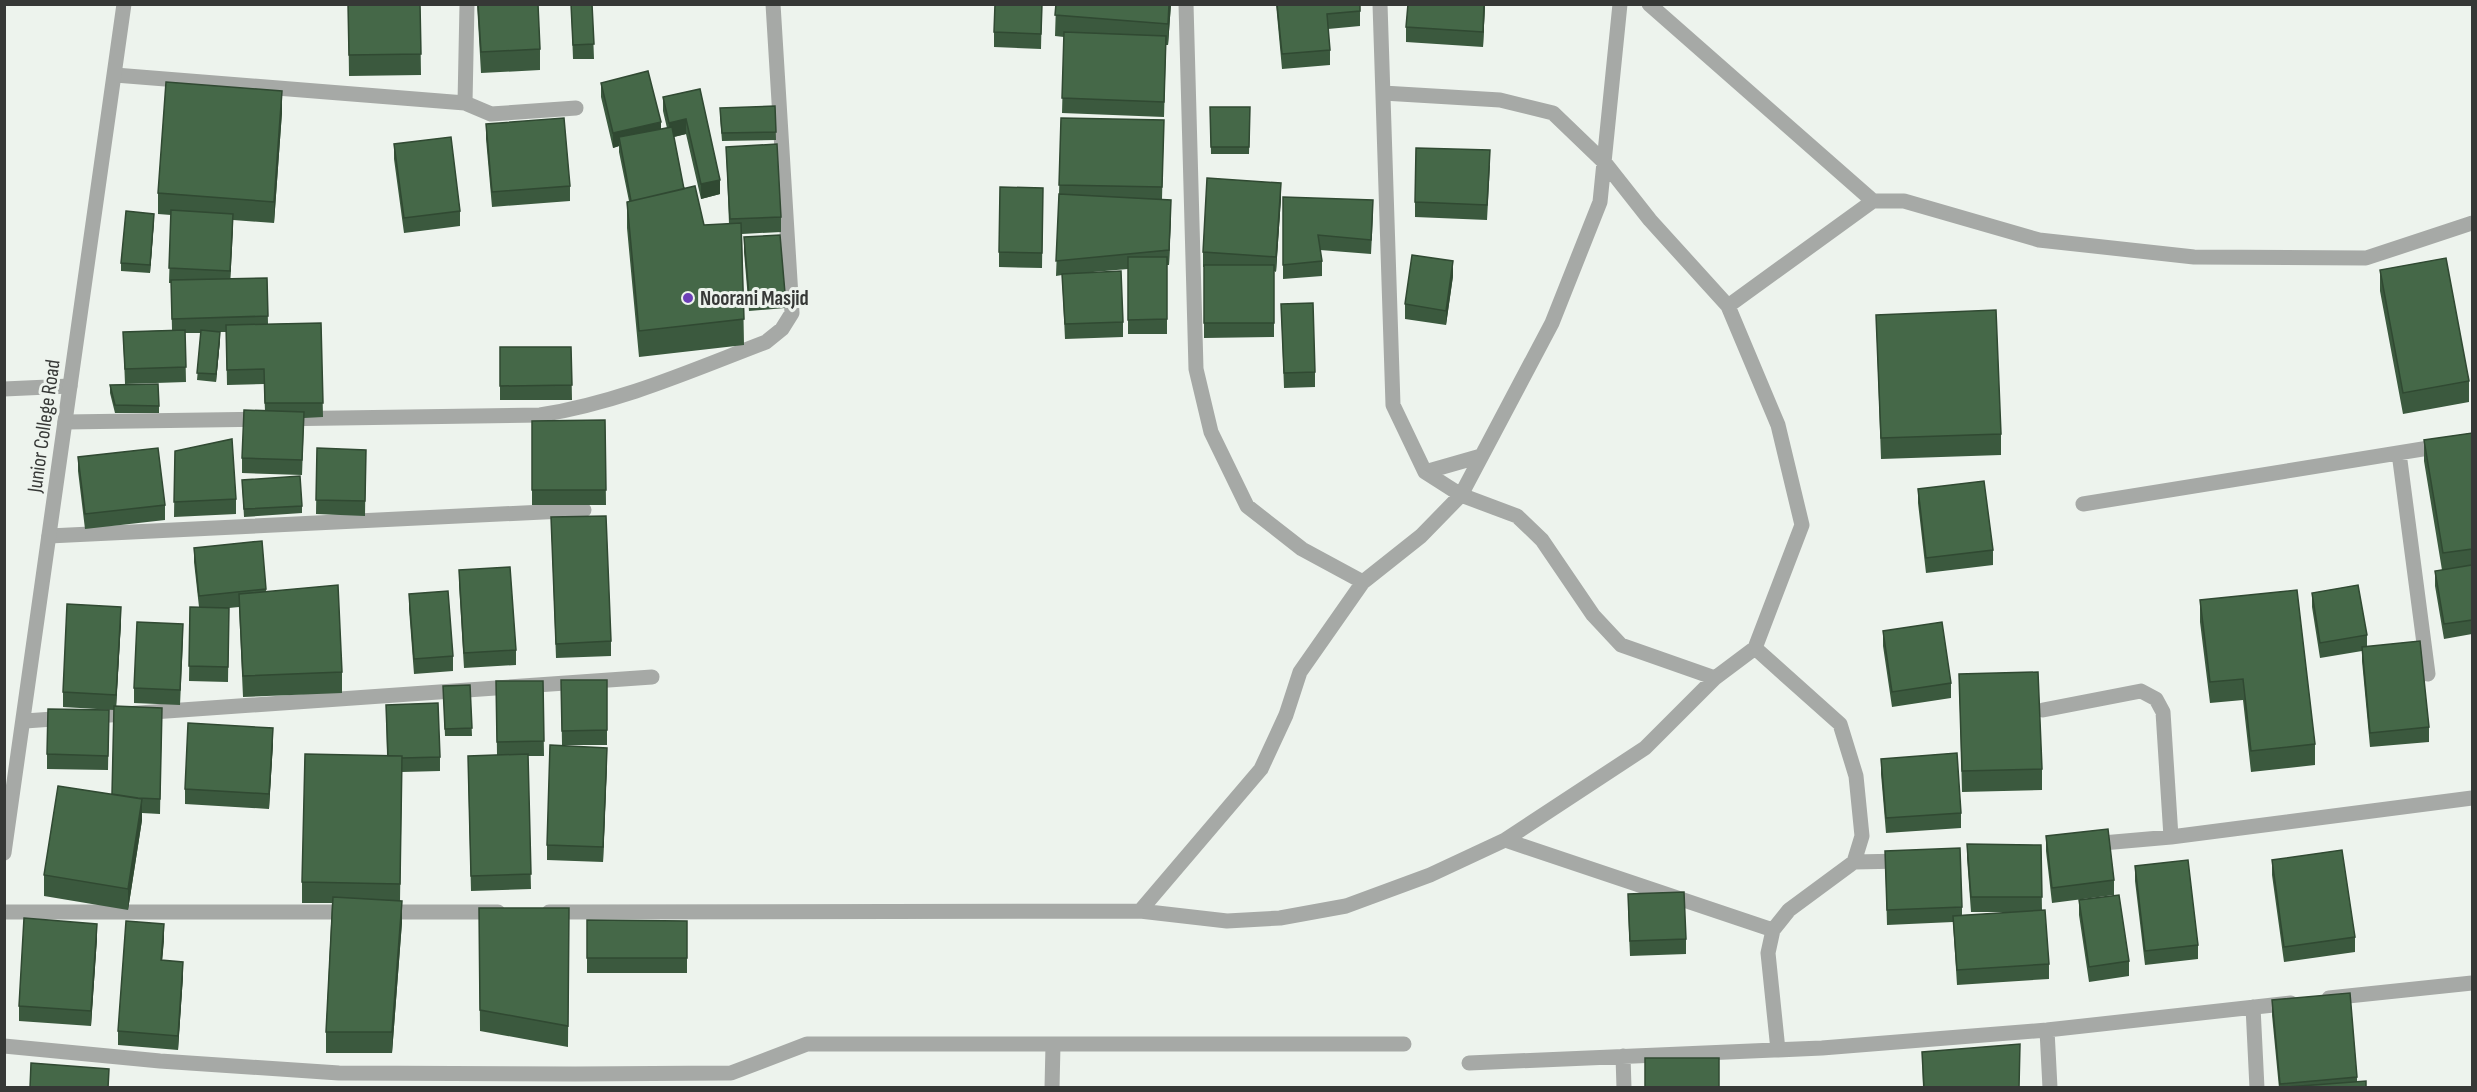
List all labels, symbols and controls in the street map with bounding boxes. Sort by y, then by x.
place label: Noorani Masjid [700,286,809,311]
marker: Noorani Masjid [681,291,695,305]
street label: Junior College Road [22,358,66,495]

